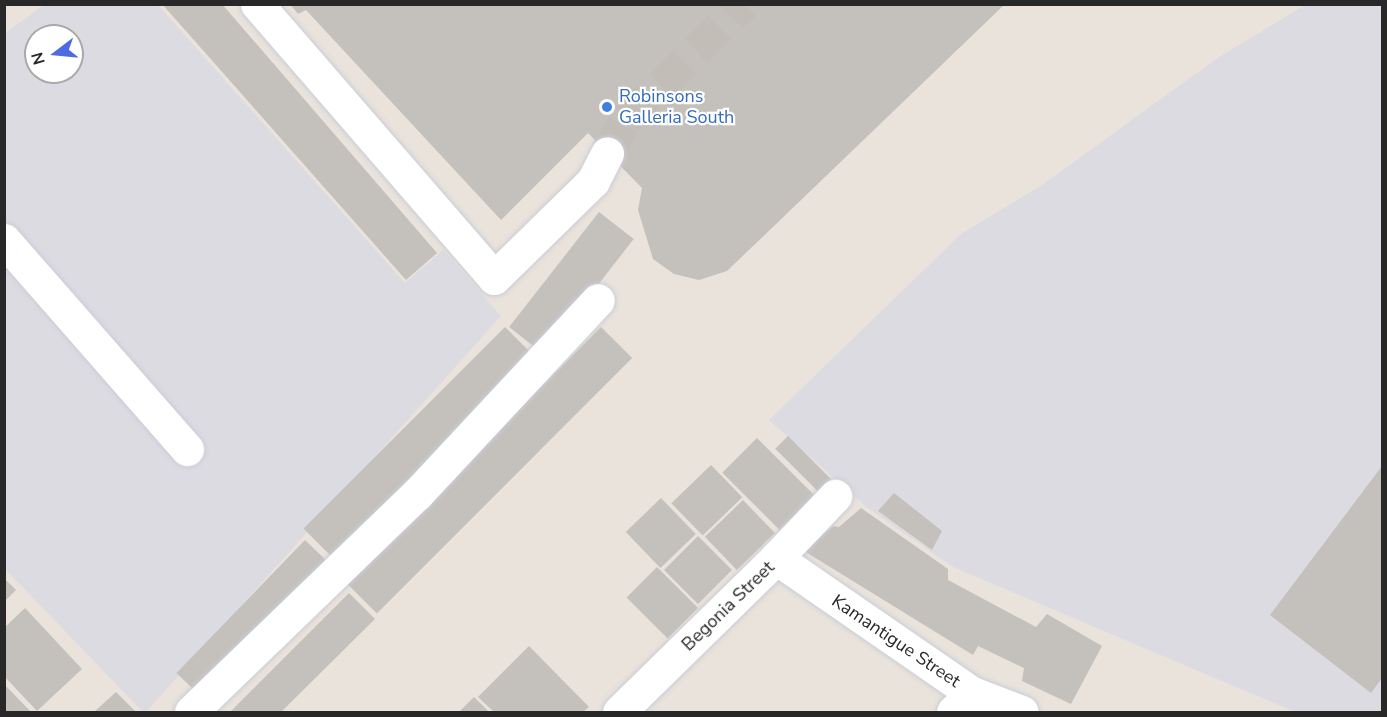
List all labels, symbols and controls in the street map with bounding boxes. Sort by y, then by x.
north arrow [24,24,84,84]
text: N [26,50,51,67]
place label: Robinsons Galleria South [619,86,734,128]
marker: Robinsons Galleria South [600,100,614,114]
street label: Begonia Street [677,557,779,655]
street label: Kamantigue Street [828,590,964,692]

